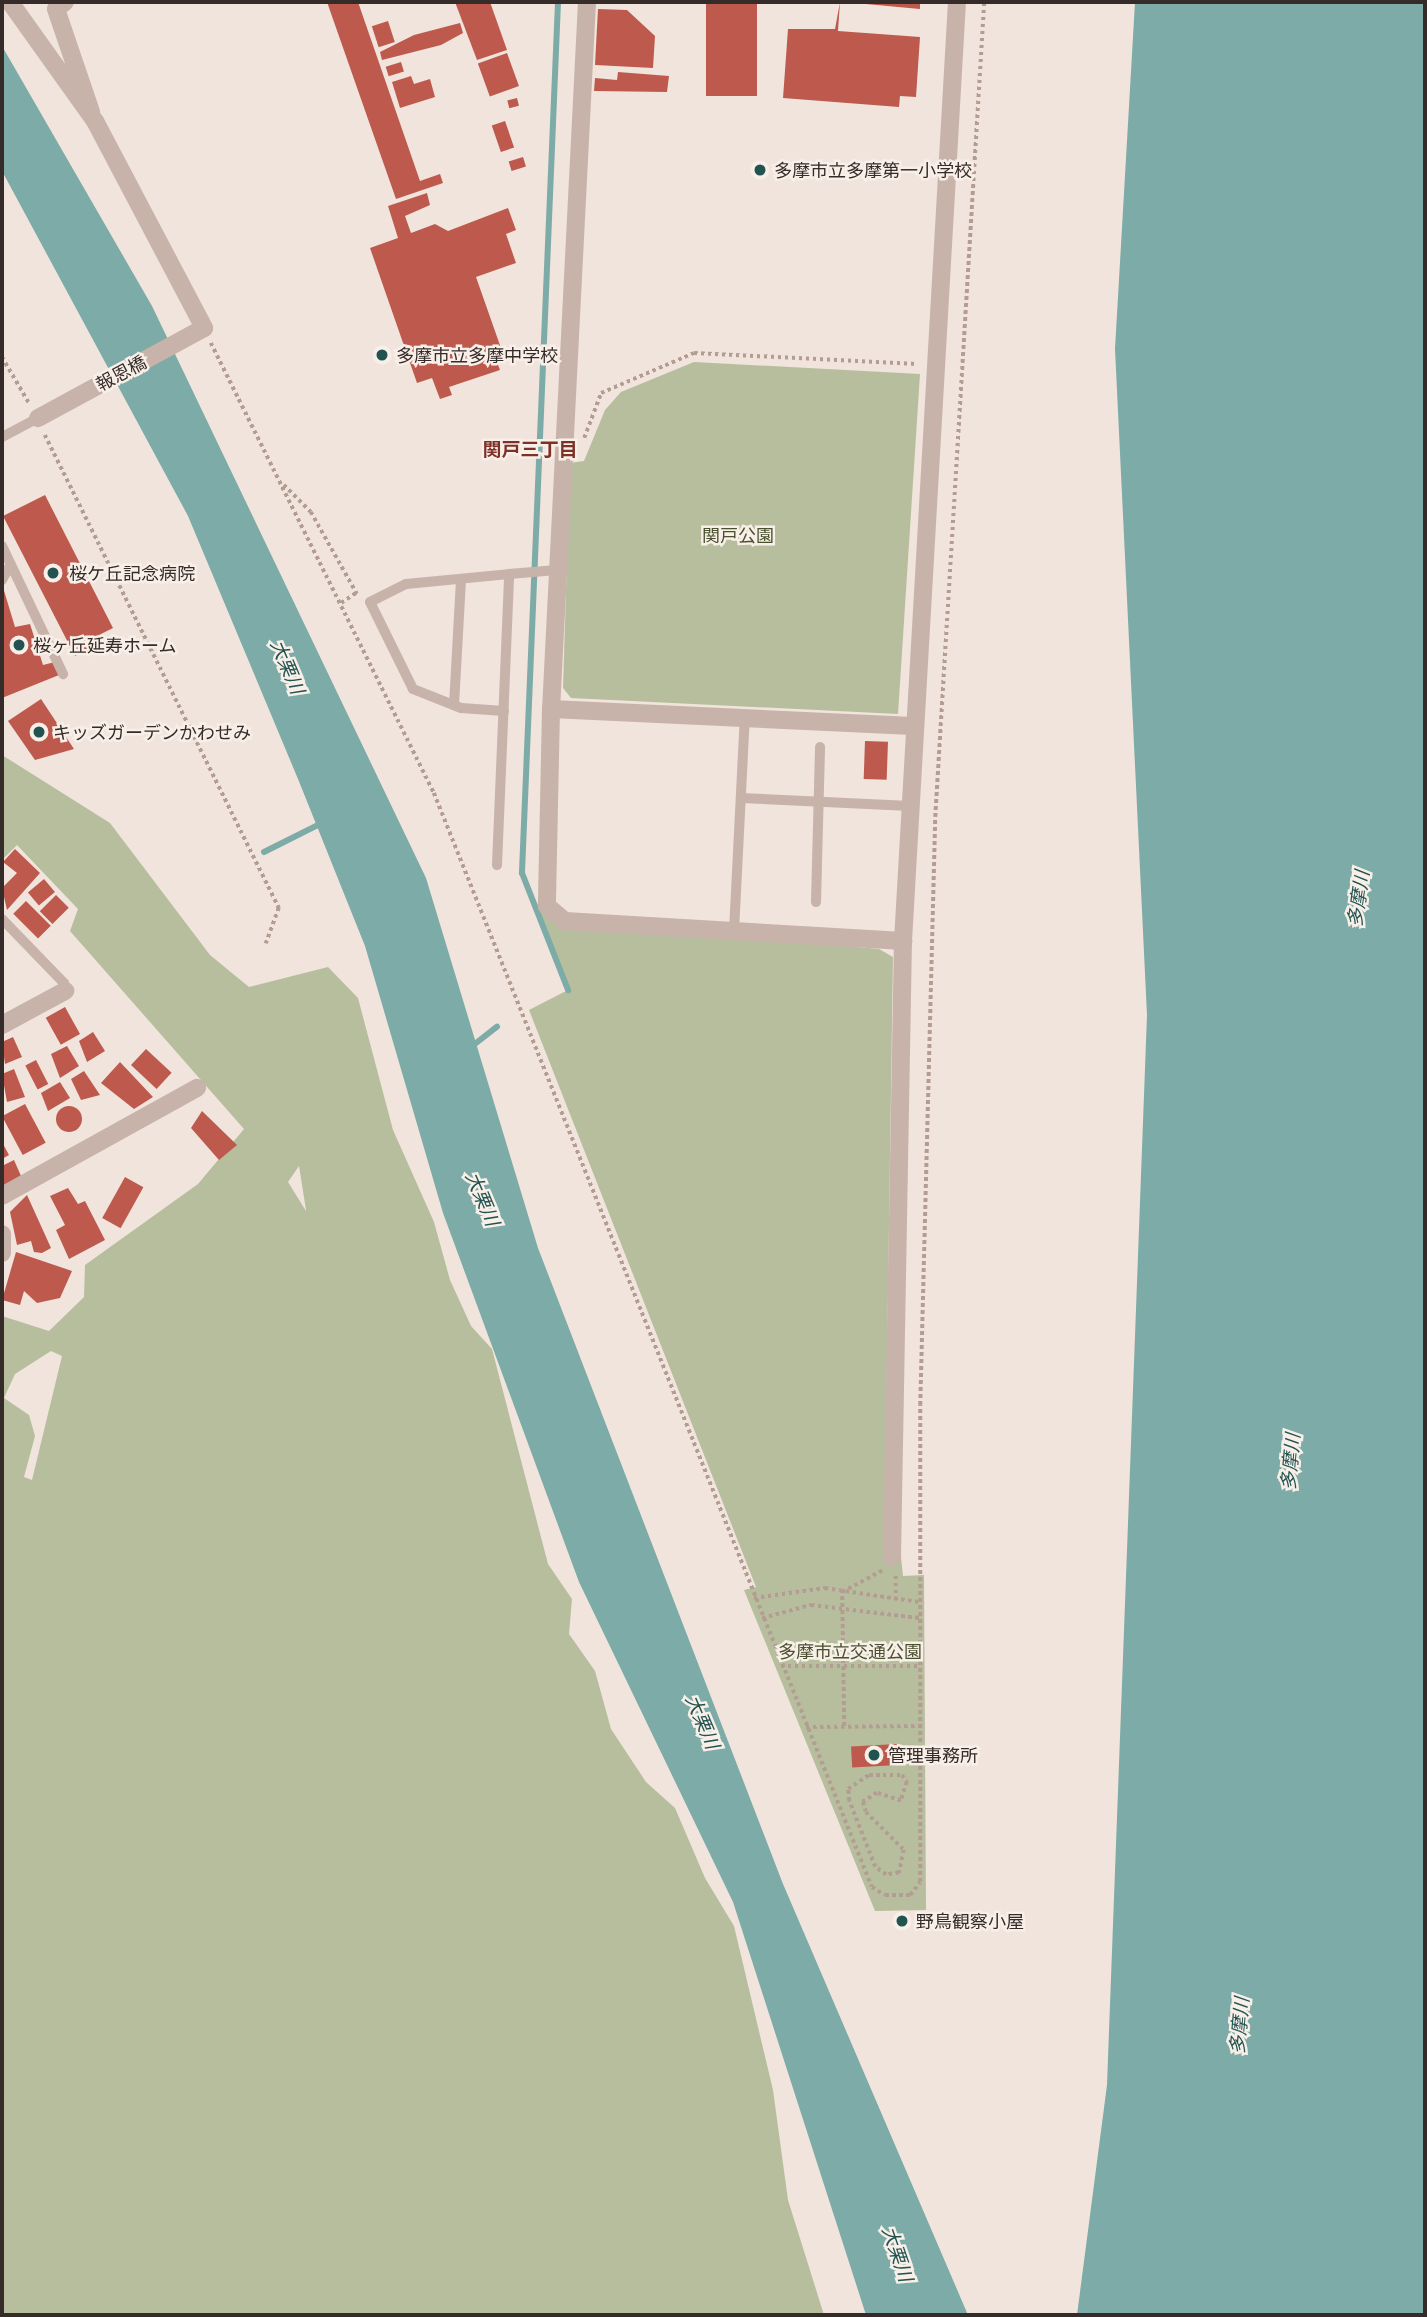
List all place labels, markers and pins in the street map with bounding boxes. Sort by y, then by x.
place label: 多摩市立多摩第一小学校 [774,159,972,181]
marker: 多摩市立多摩第一小学校 [752,162,768,178]
place label: 多摩市立多摩中学校 [396,344,558,366]
marker: 多摩市立多摩中学校 [374,347,390,363]
place label: 桜ケ丘記念病院 [69,562,195,584]
marker: 桜ケ丘記念病院 [43,563,63,583]
place label: 桜ヶ丘延寿ホーム [33,634,177,656]
marker: 桜ヶ丘延寿ホーム [11,637,27,653]
place label: キッズガーデンかわせみ [53,721,251,743]
marker: キッズガーデンかわせみ [31,724,47,740]
place label: 管理事務所 [888,1744,978,1766]
marker: 管理事務所 [866,1747,882,1763]
place label: 野鳥観察小屋 [916,1910,1024,1932]
marker: 野鳥観察小屋 [894,1913,910,1929]

